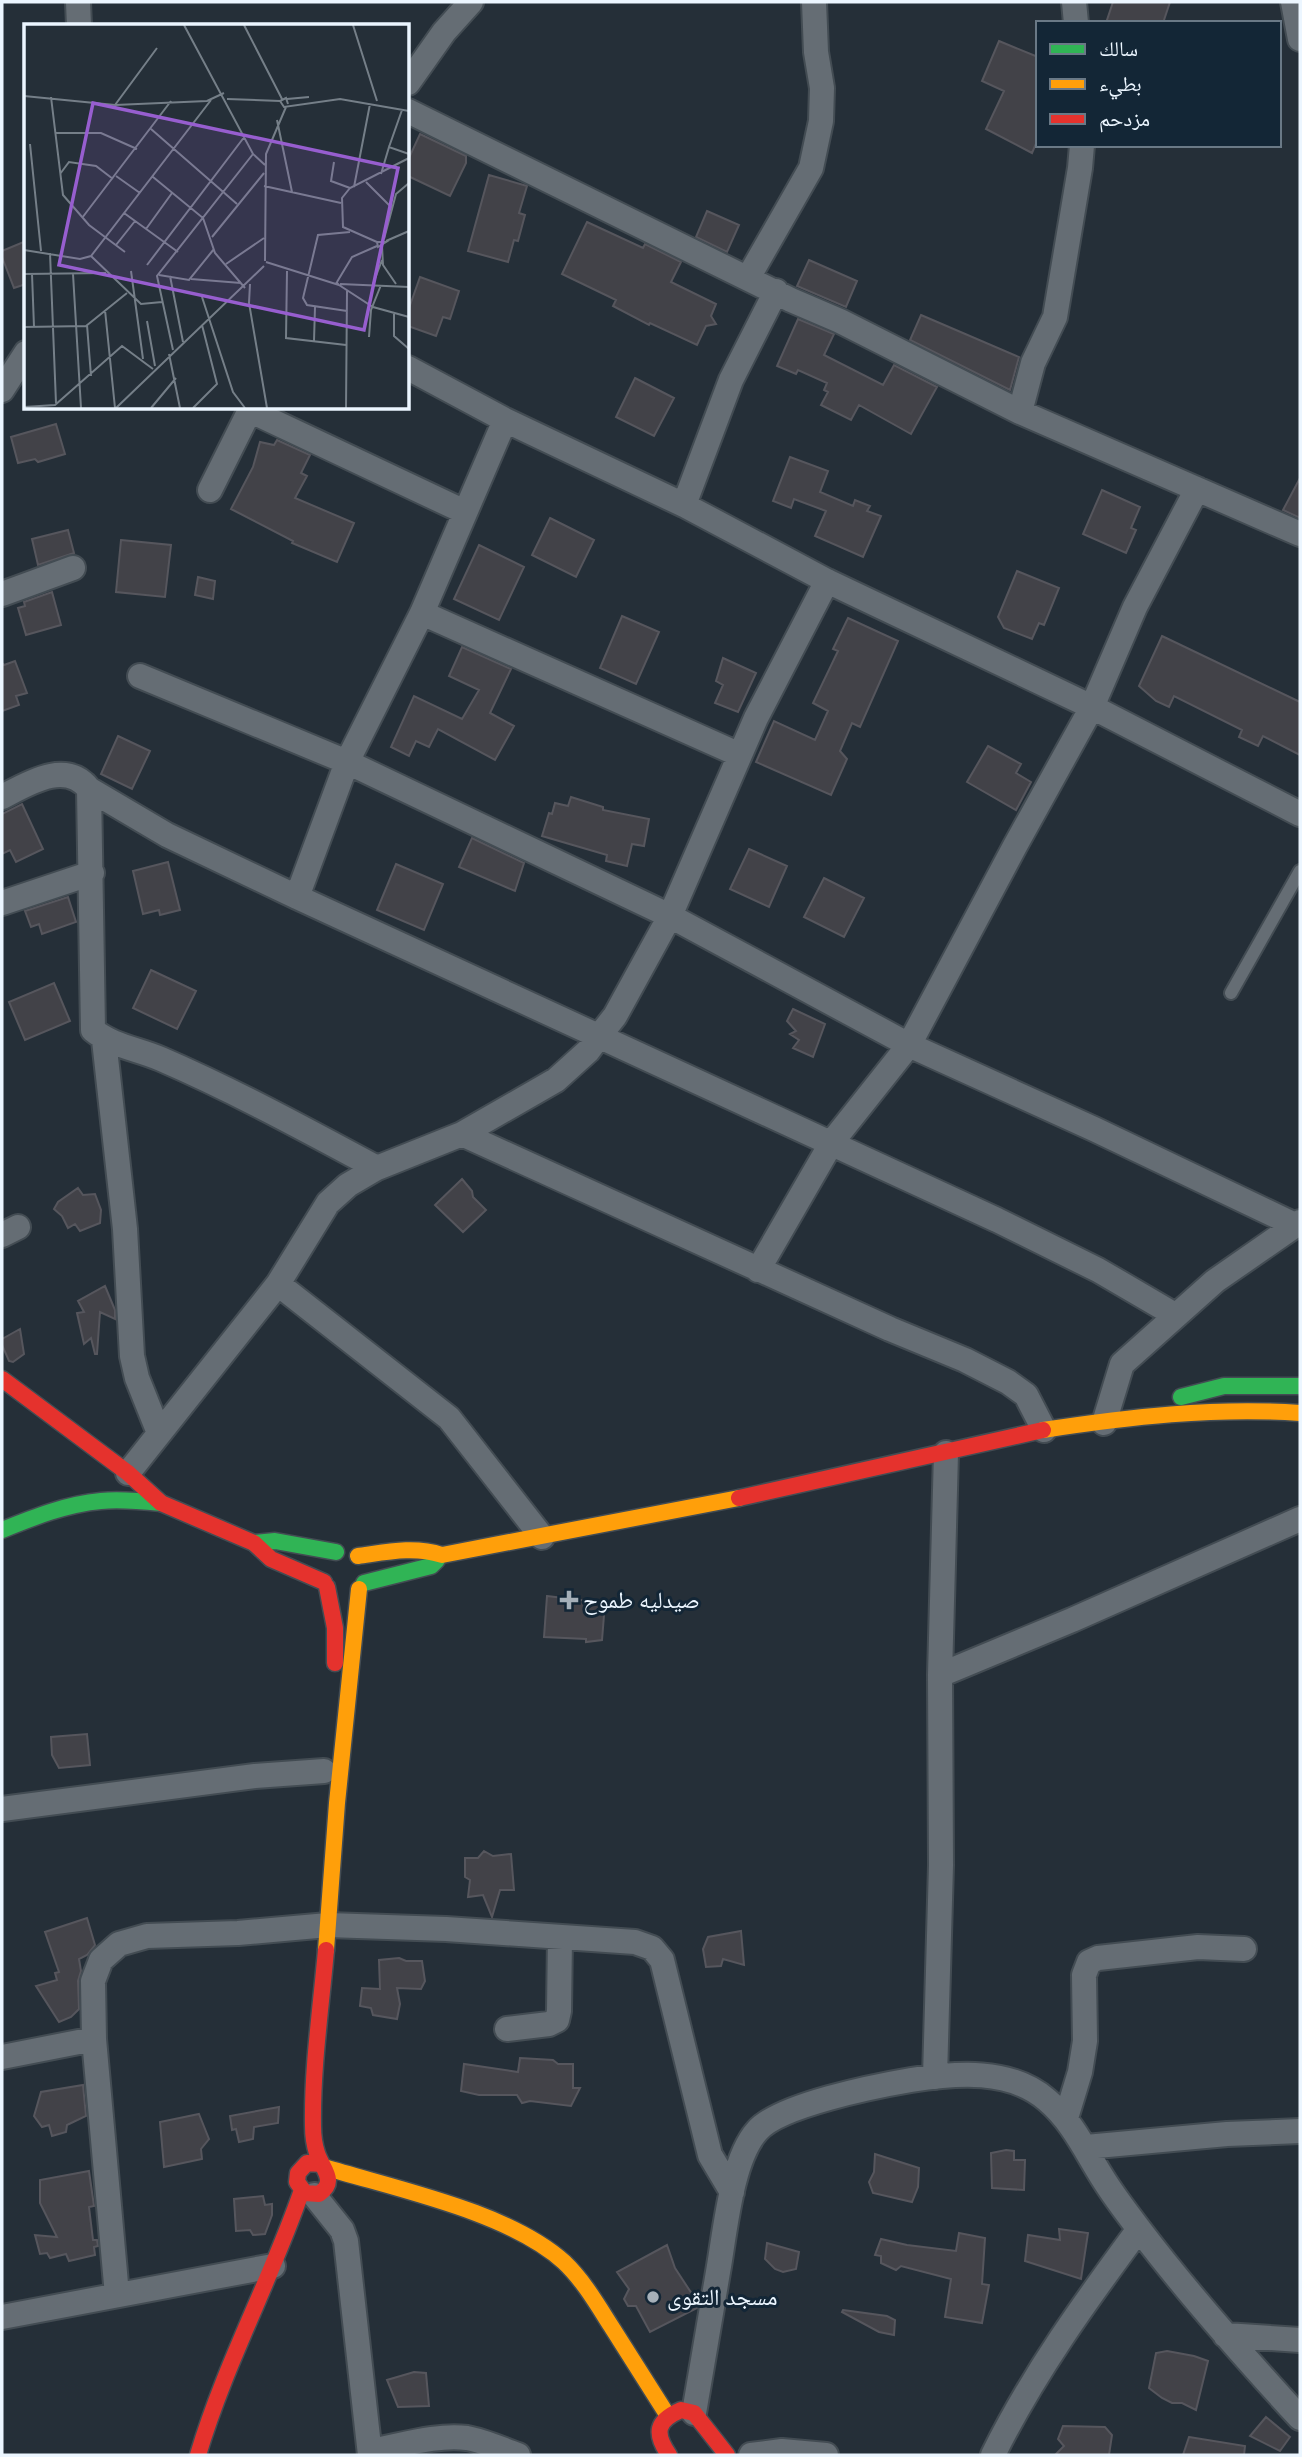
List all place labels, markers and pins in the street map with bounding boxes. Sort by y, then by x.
place label: صيدليه طموح [583,1583,700,1615]
marker: صيدليه طموح [561,1592,577,1608]
place label: مسجد التقوى [667,2280,777,2312]
marker: مسجد التقوى [645,2289,661,2305]

